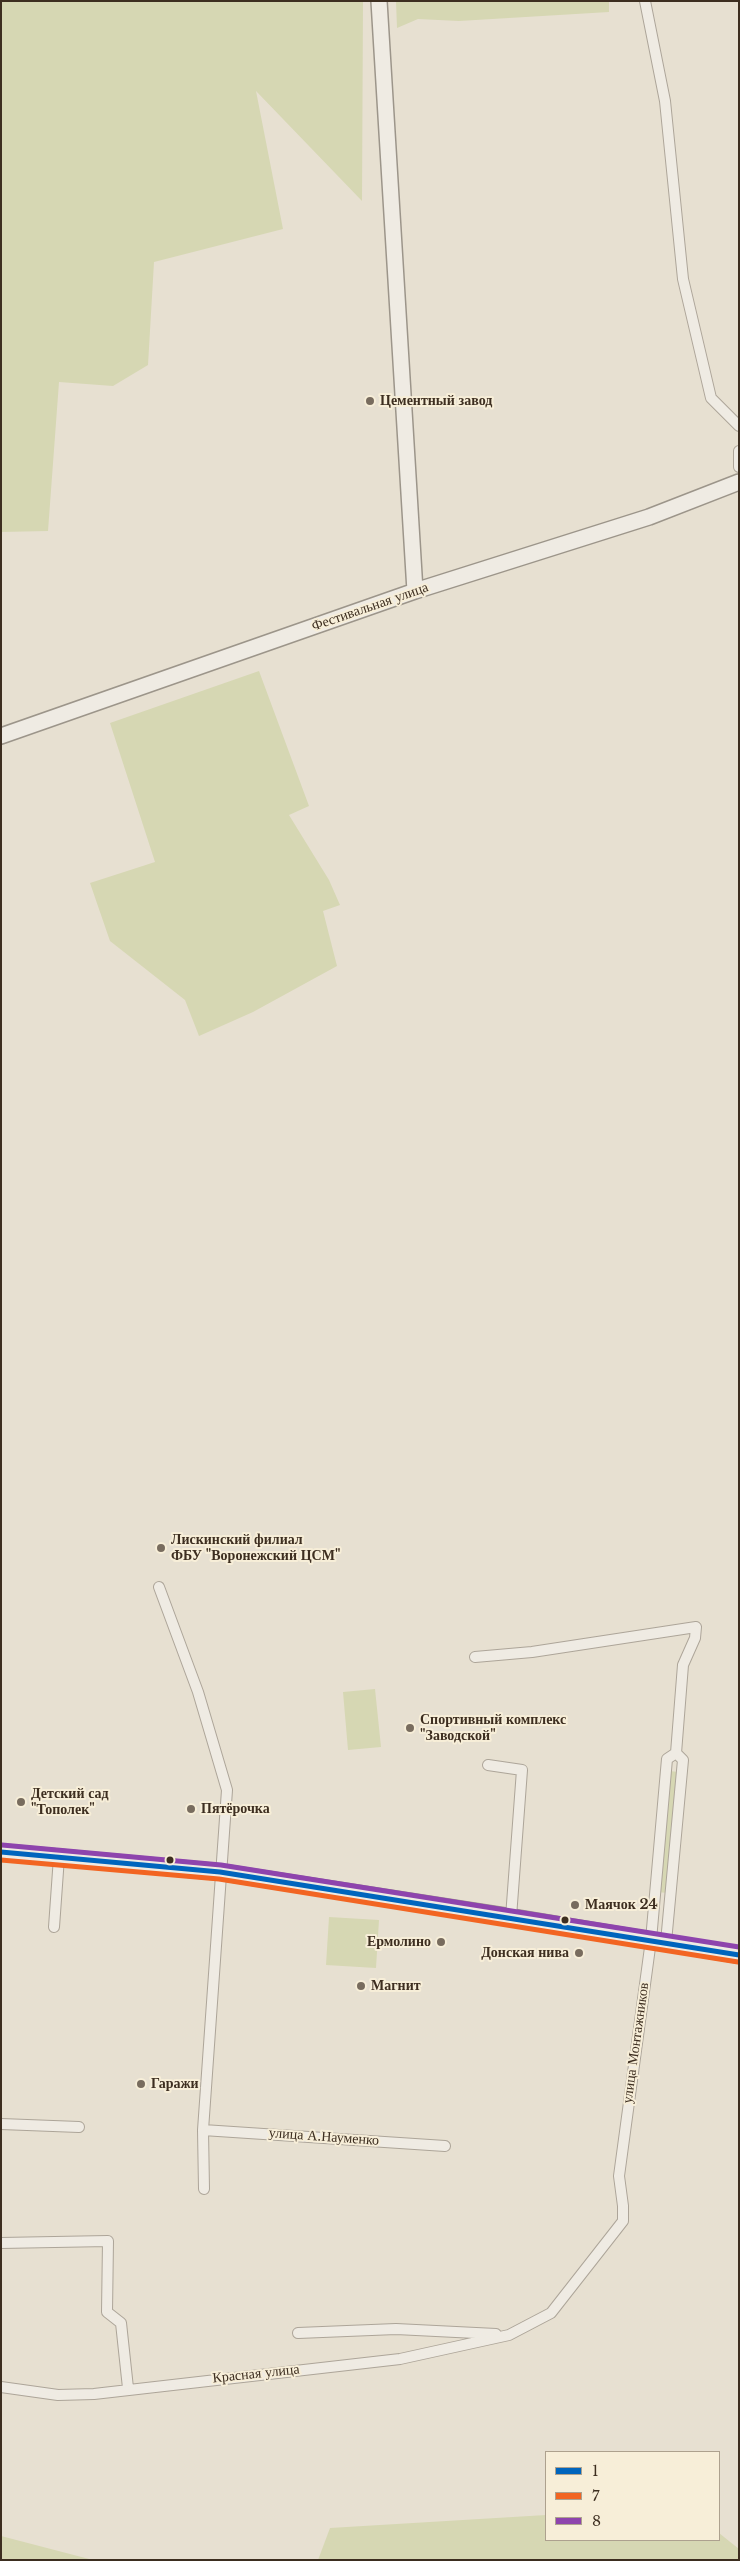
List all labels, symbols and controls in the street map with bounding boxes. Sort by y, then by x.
place label: Цементный завод [380,393,492,409]
marker: Цементный завод [364,395,376,407]
street label: Фестивальная улица [309,579,431,635]
place label: Лискинский филиал ФБУ "Воронежский ЦСМ" [171,1532,340,1564]
marker: Лискинский филиал ФБУ "Воронежский ЦСМ" [155,1542,167,1554]
place label: Спортивный комплекс "Заводской" [420,1712,566,1744]
marker: Спортивный комплекс "Заводской" [404,1722,416,1734]
place label: Детский сад "Тополек" [31,1786,109,1818]
marker: Детский сад "Тополек" [15,1796,27,1808]
place label: Пятёрочка [201,1801,270,1817]
marker: Пятёрочка [185,1803,197,1815]
unlabelled marker [165,1855,175,1865]
place label: Маячок 24 [585,1897,658,1913]
marker: Маячок 24 [569,1899,581,1911]
unlabelled marker [560,1915,570,1925]
place label: Ермолино [367,1934,431,1950]
marker: Ермолино [435,1936,447,1948]
place label: Донская нива [481,1945,569,1961]
marker: Донская нива [573,1947,585,1959]
place label: Магнит [371,1978,421,1994]
marker: Магнит [355,1980,367,1992]
street label: улица Монтажников [619,1981,653,2105]
place label: Гаражи [151,2076,199,2092]
marker: Гаражи [135,2078,147,2090]
street label: улица А.Науменко [268,2125,380,2149]
street label: Красная улица [212,2361,300,2387]
legend [545,2451,720,2541]
text: 1 [592,2461,599,2480]
text: 7 [592,2486,600,2505]
text: 8 [592,2511,601,2530]

